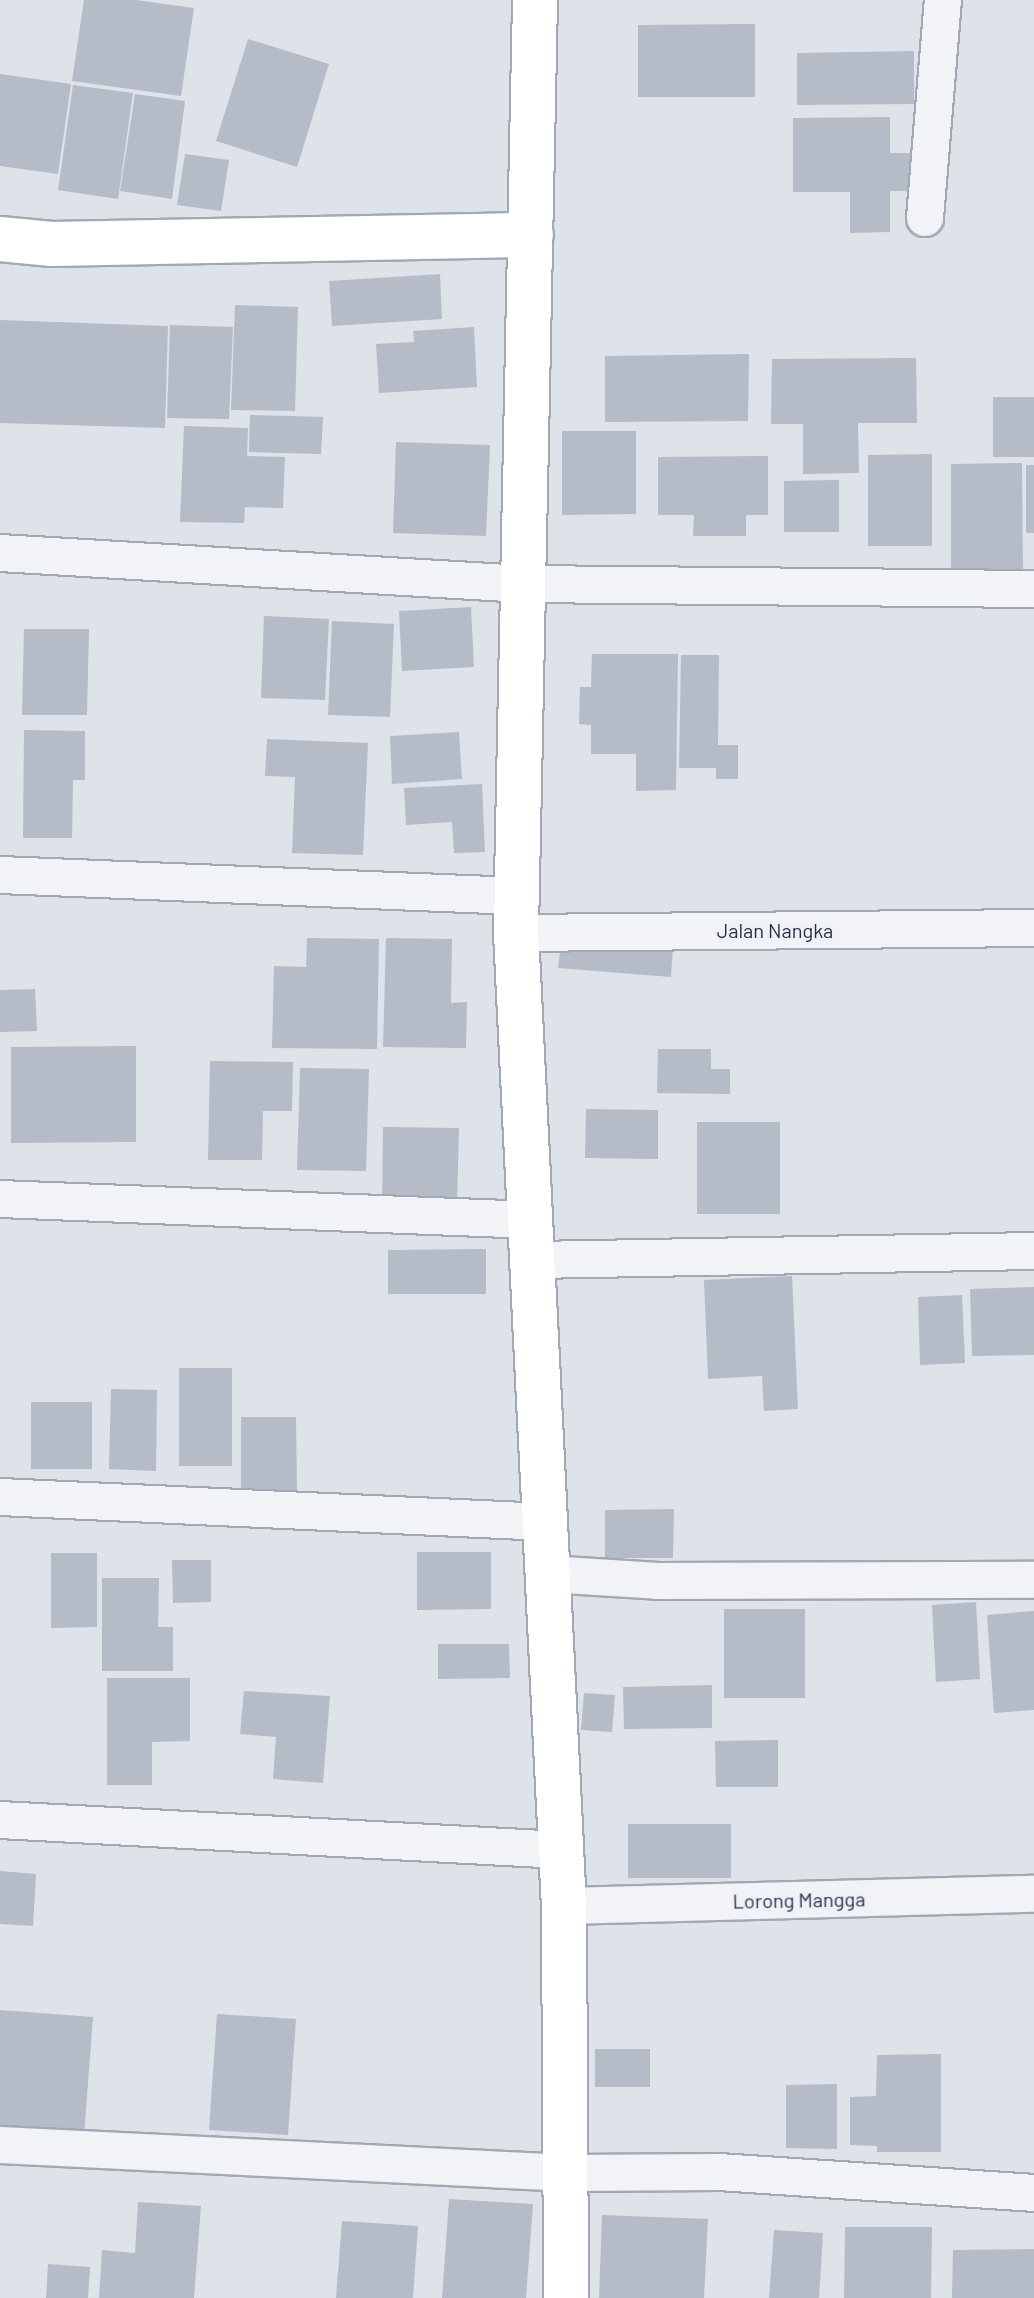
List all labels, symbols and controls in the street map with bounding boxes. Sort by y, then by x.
street label: Jalan Nangka [717,918,833,942]
street label: Lorong Mangga [732,1887,866,1913]

